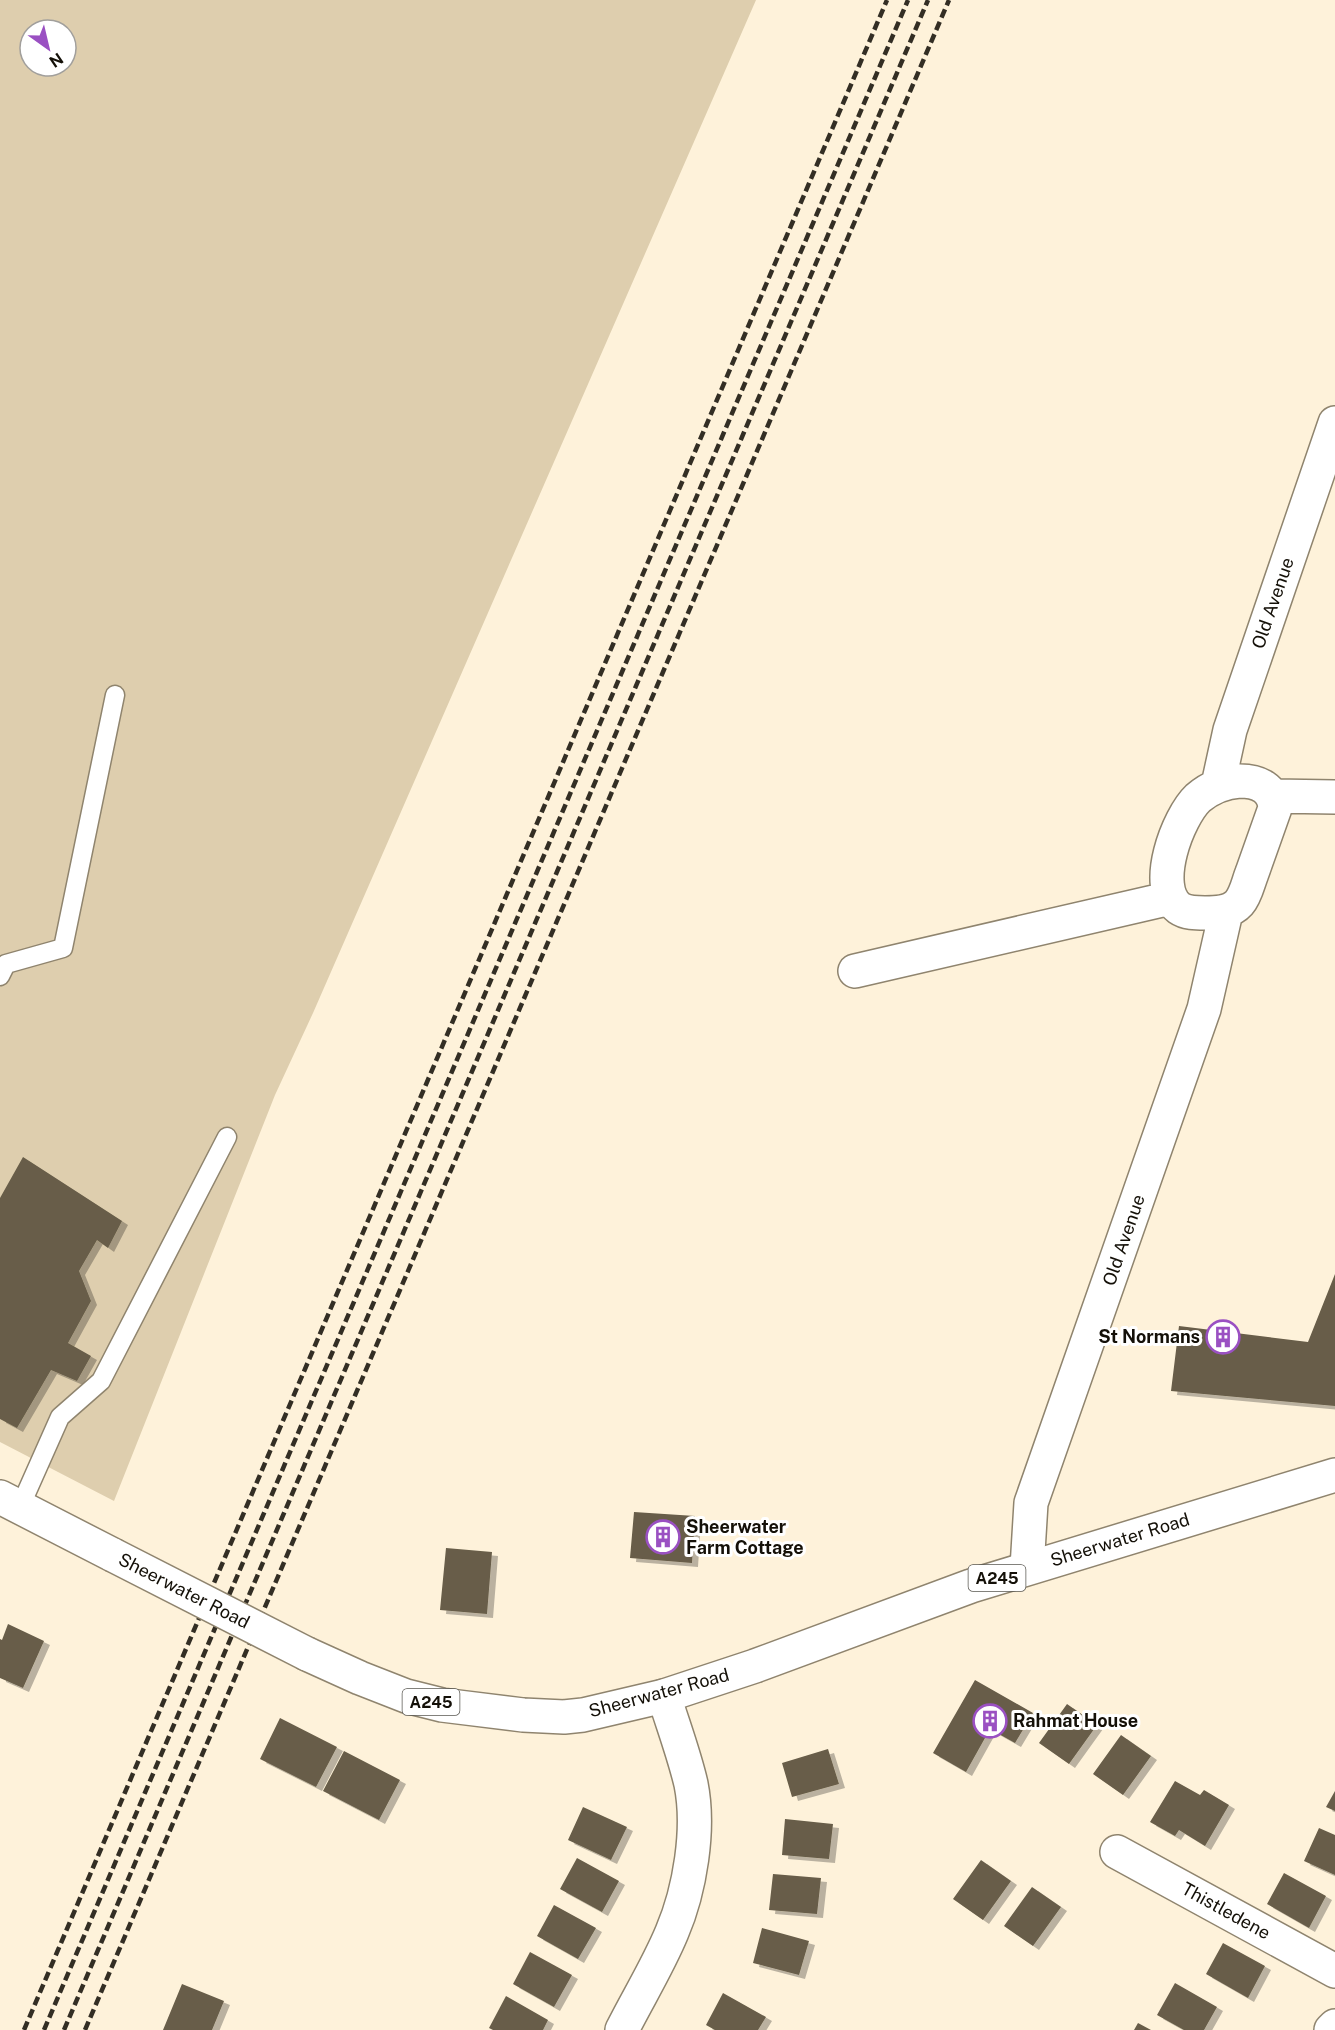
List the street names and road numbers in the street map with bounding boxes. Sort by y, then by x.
street label: Old Avenue [1247,554,1298,651]
street label: Old Avenue [1098,1191,1149,1288]
street label: Sheerwater Road [1048,1508,1192,1571]
street label: Sheerwater Road [115,1548,253,1633]
road number: A245 [968,1565,1026,1591]
street label: Sheerwater Road [586,1664,731,1721]
road number: A245 [402,1689,460,1715]
street label: Thistledene [1178,1878,1274,1944]

